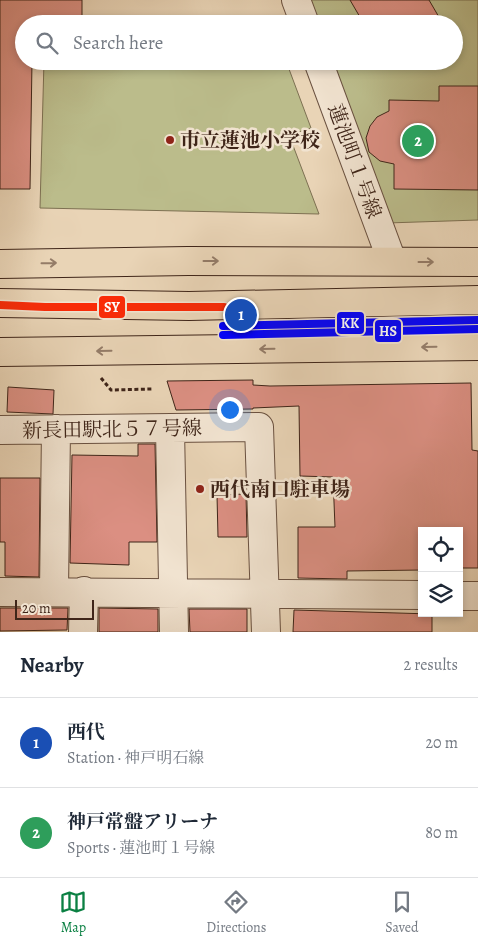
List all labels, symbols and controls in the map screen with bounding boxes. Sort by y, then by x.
search box [15,15,463,70]
icon: search [33,29,61,57]
text: Search here [73,30,163,56]
street label: 蓮池町１号線 [321,100,388,222]
pin: 2 [402,122,434,160]
place label: 市立蓮池小学校 [180,127,320,154]
marker: 市立蓮池小学校 [164,134,176,146]
one-way arrow [202,256,219,266]
one-way arrow [418,257,434,267]
one-way arrow [40,258,56,268]
line badge: SY [98,295,126,319]
pin: 1 [225,296,257,334]
text: SY [104,298,121,317]
line badge: KK [336,311,365,335]
text: KK [341,314,360,333]
line badge: HS [374,319,402,343]
text: HS [379,322,397,341]
one-way arrow [422,342,438,352]
one-way arrow [259,344,276,354]
one-way arrow [97,346,113,356]
your location [217,397,243,423]
street label: 新長田駅北５７号線 [22,414,202,445]
place label: 西代南口駐車場 [210,476,350,503]
marker: 西代南口駐車場 [194,483,206,495]
map controls [418,527,463,617]
button: locate [418,527,463,572]
button: layers [418,572,463,617]
scale bar [15,597,94,620]
text: 20 m [22,599,51,618]
text: Nearby [20,651,83,679]
text: 2 results [403,654,458,676]
text: 西代 [67,719,105,745]
text: 1 [33,732,39,754]
text: 20 m [425,732,458,754]
text: Station · 神戸明石線 [67,747,204,769]
text: 神戸常盤アリーナ [67,809,218,835]
text: 2 [32,822,40,844]
text: 80 m [425,822,458,844]
text: Sports · 蓮池町１号線 [67,837,215,859]
tab: Map [59,888,87,937]
tab: Directions [206,888,266,937]
tab: Saved [385,888,419,937]

